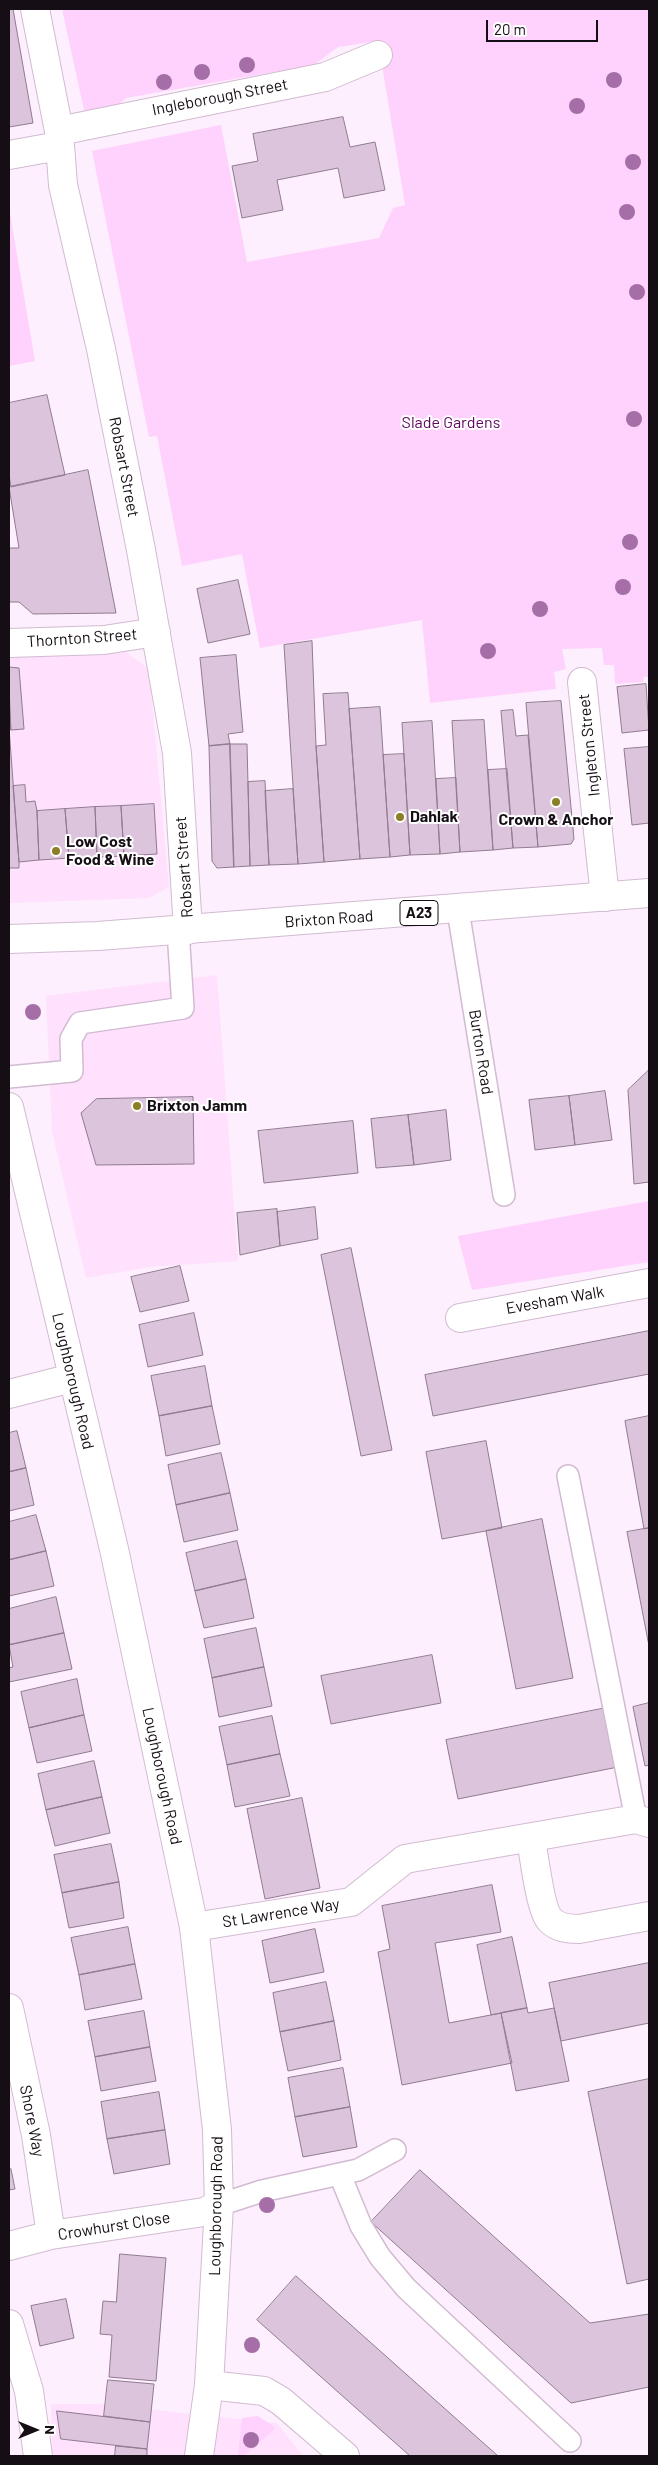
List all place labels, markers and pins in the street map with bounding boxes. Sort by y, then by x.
marker: Crown & Anchor [550,796,562,808]
place label: Dahlak [410,807,458,827]
place label: Crown & Anchor [499,810,613,830]
marker: Dahlak [394,811,406,823]
place label: Low Cost Food & Wine [66,832,154,870]
marker: Low Cost Food & Wine [50,845,62,857]
place label: Brixton Jamm [147,1096,247,1116]
marker: Brixton Jamm [131,1100,143,1112]

